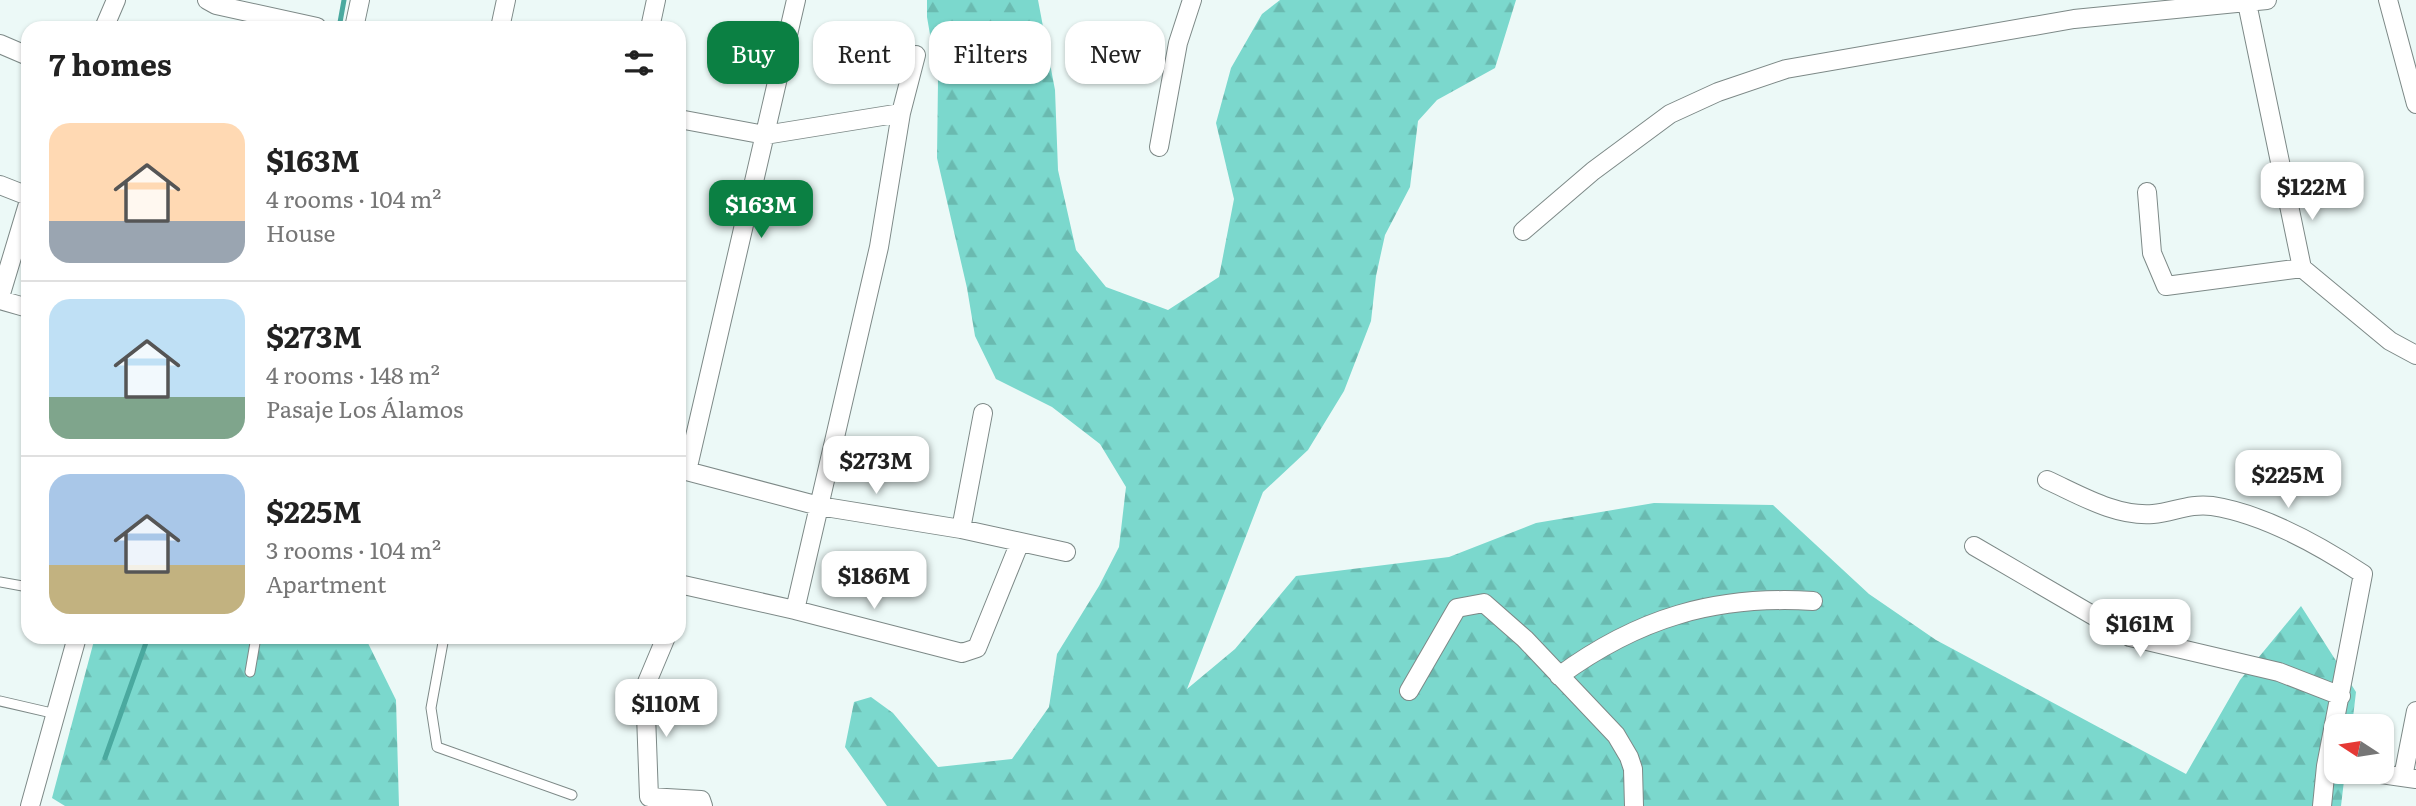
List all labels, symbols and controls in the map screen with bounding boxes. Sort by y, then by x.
chip: Buy [707,21,799,84]
chip: Rent [813,21,915,84]
chip: Filters [929,21,1051,84]
chip: New [1065,21,1165,84]
text: 7 homes [49,41,172,85]
icon: filters [620,44,658,82]
text: $163M [266,137,360,181]
icon: home [105,151,189,235]
pin: $122M [2263,162,2361,222]
text: $122M [2277,168,2347,202]
pin: $163M [712,180,810,240]
text: 4 rooms · 104 m² [266,181,441,215]
text: $163M [725,186,797,220]
text: House [266,215,335,249]
text: $273M [266,313,362,357]
icon: home [105,327,189,411]
text: 4 rooms · 148 m² [266,357,440,391]
text: Pasaje Los Álamos [266,391,463,425]
pin: $273M [827,436,925,496]
text: $273M [839,442,913,476]
pin: $225M [2239,450,2337,510]
text: $225M [2251,456,2325,490]
text: $225M [266,488,362,532]
icon: home [105,502,189,586]
text: 3 rooms · 104 m² [266,532,441,566]
pin: $186M [825,552,923,611]
text: $186M [838,557,910,591]
text: Apartment [266,566,386,600]
pin: $161M [2091,600,2189,659]
text: $161M [2106,605,2174,639]
pin: $110M [617,680,715,739]
text: $110M [631,685,701,719]
north arrow [2324,714,2394,784]
map controls [2324,714,2394,784]

